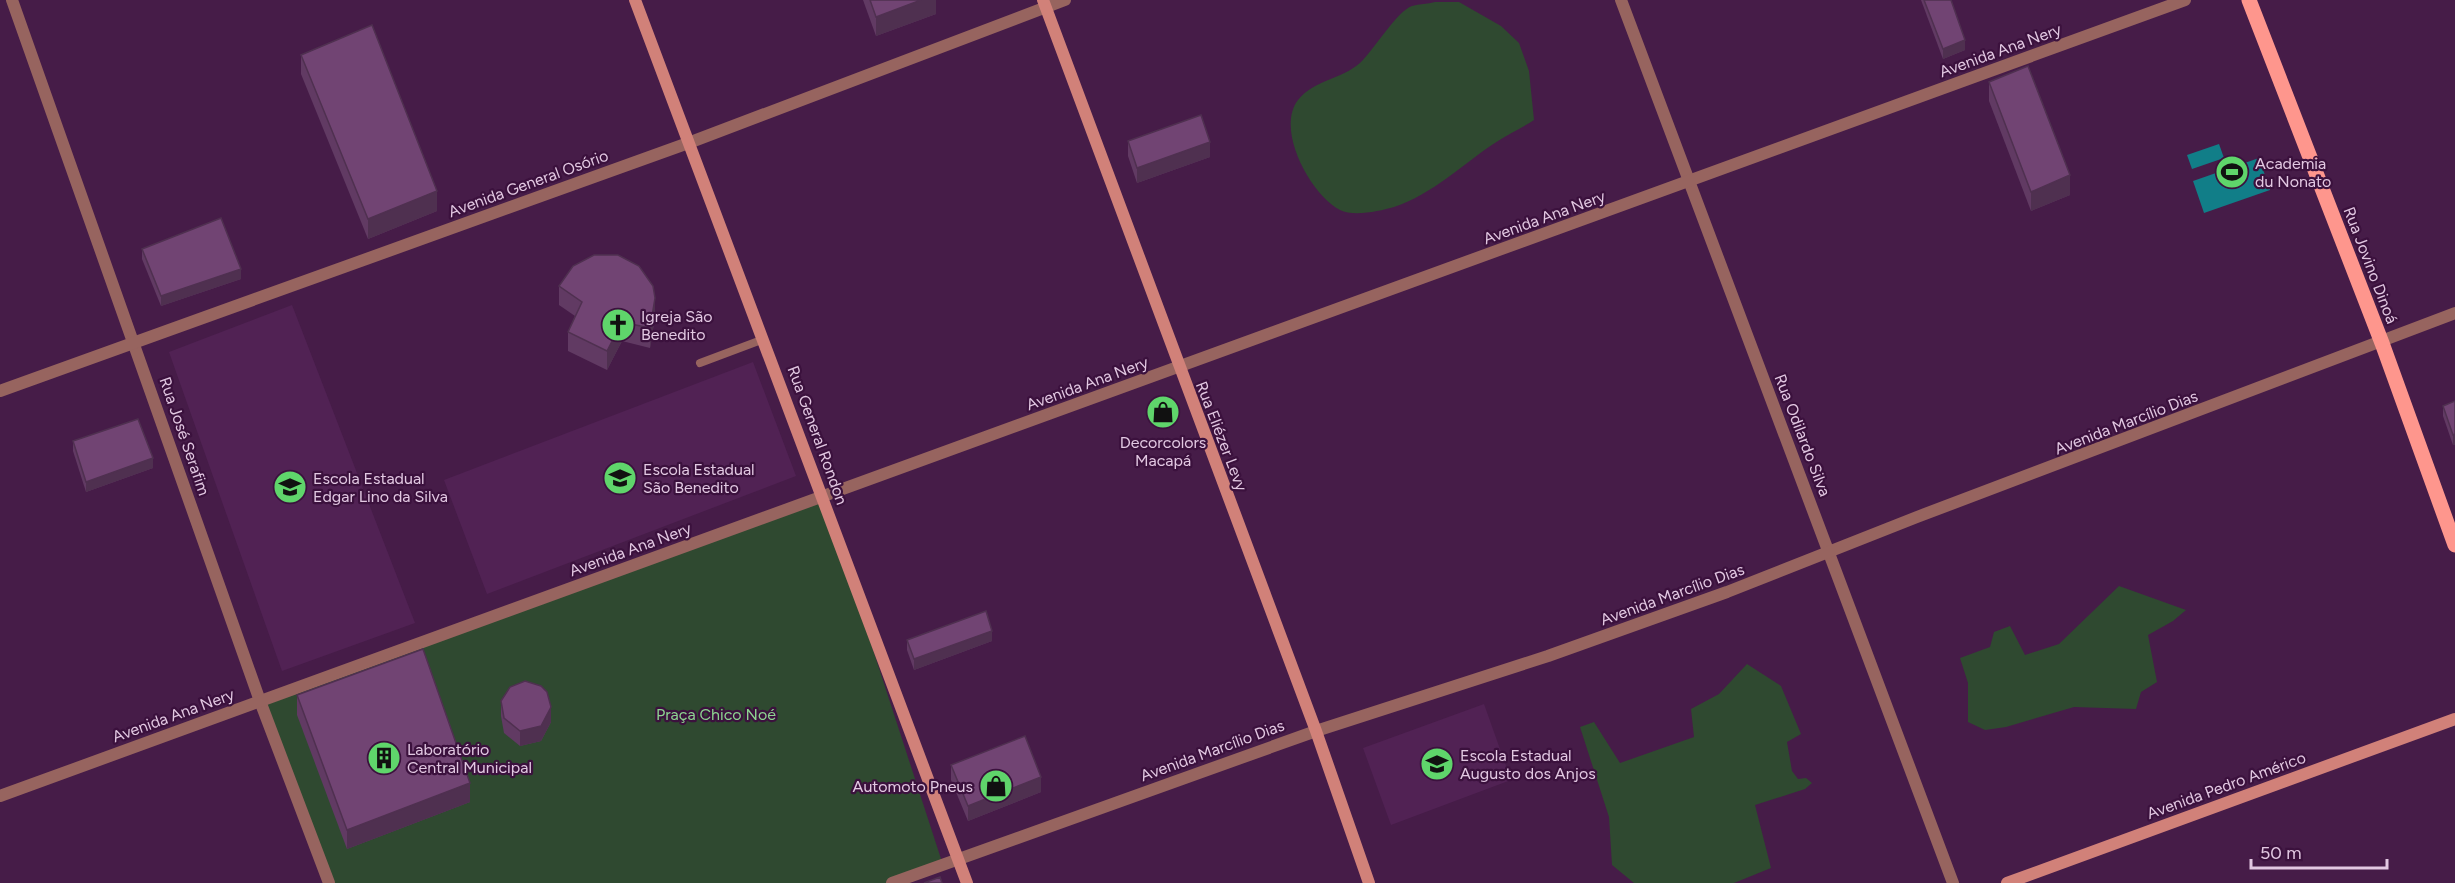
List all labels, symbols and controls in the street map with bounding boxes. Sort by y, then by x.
street label: Avenida Ana Nery [1937,19,2064,81]
street label: Avenida General Osório [446,146,611,221]
sports icon: Academia du Nonato [2214,154,2250,190]
place label: Academia du Nonato [2255,154,2331,191]
street label: Avenida Ana Nery [1481,186,1608,248]
street label: Rua Jovino Dinoá [2340,204,2402,326]
church icon: Igreja São Benedito [600,307,636,343]
place label: Igreja São Benedito [641,307,713,344]
street label: Avenida Ana Nery [1024,352,1151,414]
street label: Rua General Rondon [784,363,852,507]
street label: Rua Odilardo Silva [1770,371,1835,499]
street label: Rua José Serafim [155,374,214,498]
street label: Rua Eliézer Levy [1192,379,1251,494]
street label: Avenida Marcílio Dias [2052,386,2200,459]
shop icon: Decorcolors Macapá [1145,394,1181,430]
place label: Decorcolors Macapá [1120,433,1206,470]
school or university icon: Escola Estadual São Benedito [602,460,638,496]
place label: Escola Estadual São Benedito [643,460,755,497]
school or university icon: Escola Estadual Edgar Lino da Silva [272,469,308,505]
place label: Escola Estadual Edgar Lino da Silva [313,469,448,506]
street label: Avenida Ana Nery [567,518,694,580]
street label: Avenida Marcílio Dias [1598,560,1747,629]
street label: Avenida Ana Nery [110,684,237,746]
park label: Praça Chico Noé [656,705,776,724]
street label: Avenida Marcílio Dias [1138,716,1287,785]
building icon: Laboratório Central Municipal [366,740,402,776]
place label: Laboratório Central Municipal [407,740,532,777]
school or university icon: Escola Estadual Augusto dos Anjos [1419,746,1455,782]
place label: Escola Estadual Augusto dos Anjos [1460,746,1596,783]
street label: Avenida Pedro Américo [2144,748,2308,823]
shop icon: Automoto Pneus [978,768,1014,804]
place label: Automoto Pneus [853,777,973,796]
scale bar [2251,832,2388,870]
text: 50 m [2260,842,2302,864]

